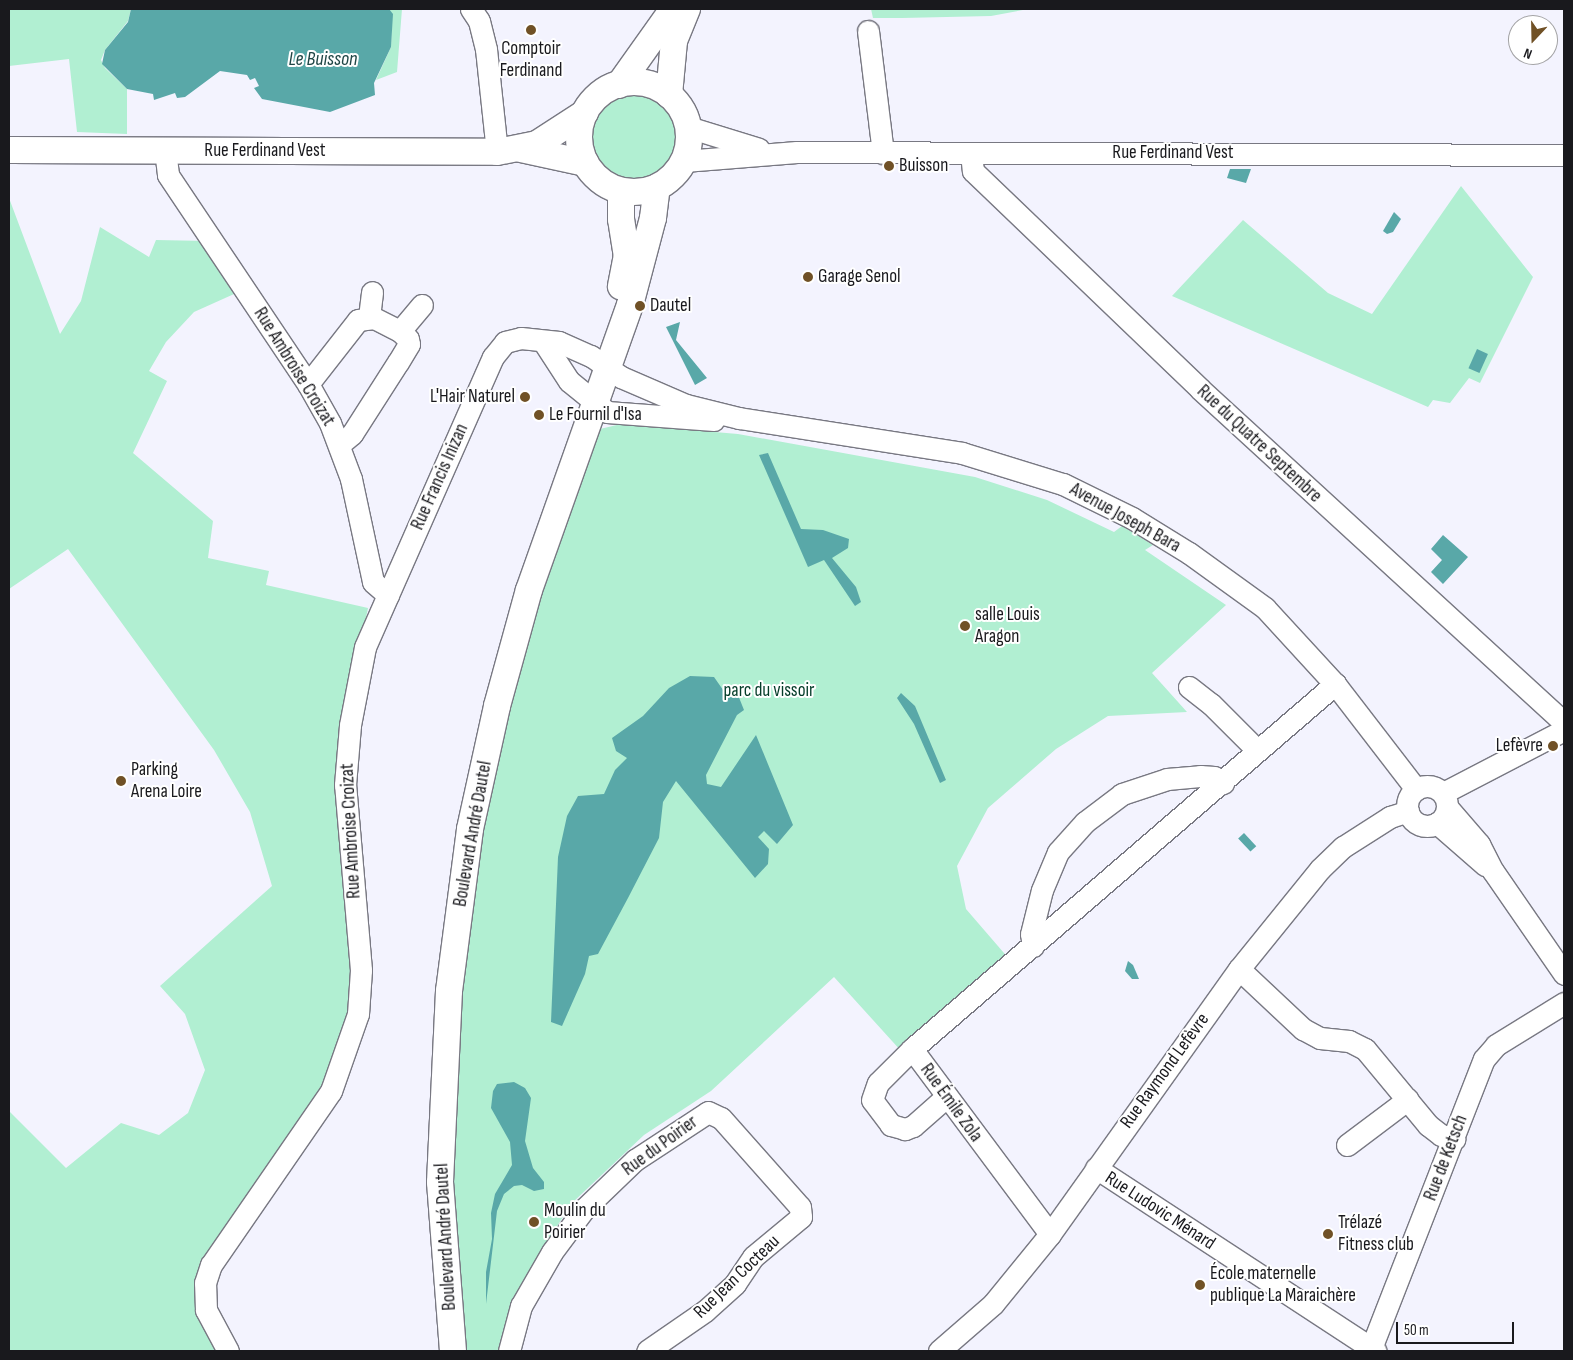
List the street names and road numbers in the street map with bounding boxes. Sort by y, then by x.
street label: Rue Ferdinand Vest [204,140,326,162]
street label: Rue Ferdinand Vest [1112,142,1234,164]
street label: Rue Ambroise Croizat [248,303,340,431]
street label: Rue du Quatre Septembre [1192,380,1326,508]
street label: Rue Francis Inizan [406,420,474,534]
street label: Avenue Joseph Bara [1066,478,1184,558]
street label: Boulevard André Dautel [449,759,497,909]
street label: Rue Ambroise Croizat [336,763,366,899]
street label: Rue Raymond Lefèvre [1116,1009,1214,1133]
street label: Rue Émile Zola [915,1059,987,1147]
street label: Rue du Poirier [618,1111,702,1181]
street label: Rue de Ketsch [1419,1112,1473,1204]
street label: Boulevard André Dautel [431,1163,461,1311]
street label: Rue Ludovic Ménard [1101,1167,1219,1255]
street label: Rue Jean Cocteau [689,1230,785,1324]

